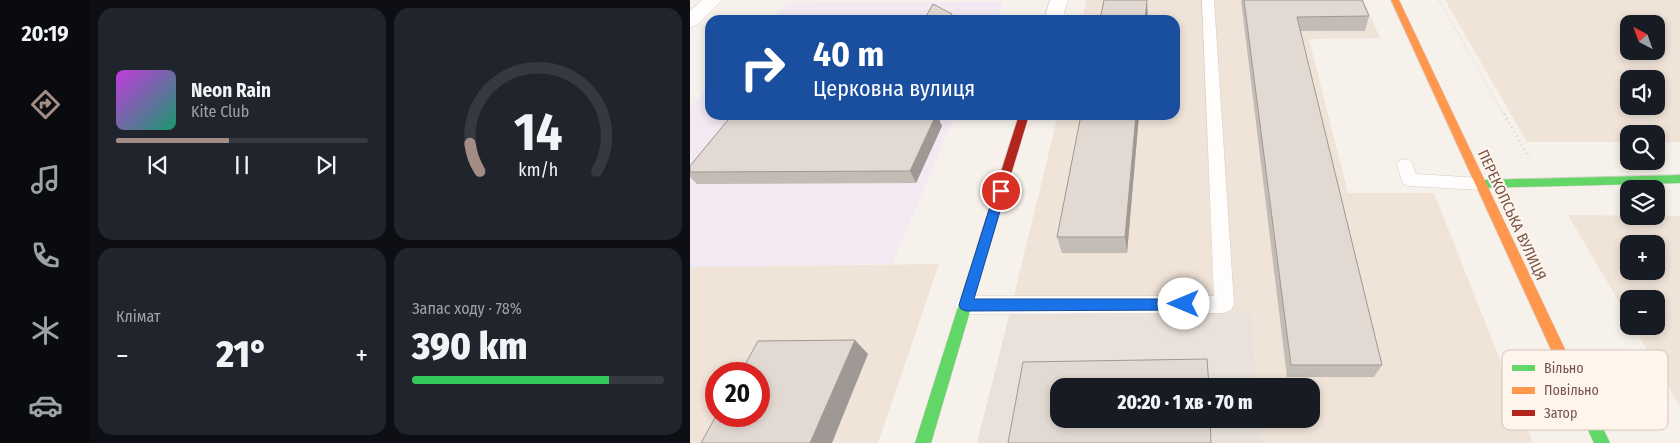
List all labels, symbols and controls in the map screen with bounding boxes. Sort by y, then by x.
north arrow [1620,15,1665,60]
map controls [1620,15,1665,335]
text: 20:19 [21,20,69,47]
text: 40 m [813,33,884,75]
icon: right [730,35,795,100]
button: sound [1620,70,1665,115]
text: Церковна вулиця [813,75,975,102]
text: Neon Rain [191,79,271,102]
icon: directions [28,87,63,122]
text: 14 [514,101,562,164]
text: Kite Club [191,102,249,121]
button: search [1620,125,1665,170]
street label: ПЕРЕКОПСЬКА ВУЛИЦЯ [1474,147,1550,283]
icon: previous [144,151,172,179]
icon: pause [228,151,256,179]
icon: next [312,151,340,179]
text: km/h [518,159,558,181]
icon: music [28,162,63,197]
pin [980,170,1022,212]
icon: arrive [987,177,1015,205]
button: layers [1620,180,1665,225]
button: + [1620,235,1665,280]
icon: phone [28,238,63,273]
position arrow [1157,277,1209,329]
button: − [1620,290,1665,335]
text: Запас ходу · 78% [412,299,522,318]
text: Клімат [116,307,161,326]
icon: climate [28,313,63,348]
text: 390 km [412,323,527,369]
text: 21° [216,331,268,377]
text: − [116,339,129,372]
text: + [355,339,368,372]
legend [1502,350,1668,430]
text: Вільно [1544,360,1584,377]
speed limit sign: 20 [705,362,770,427]
text: Повільно [1544,382,1599,399]
icon: car [28,388,63,423]
text: 20:20 · 1 хв · 70 m [1118,391,1252,414]
text: Затор [1544,405,1577,422]

